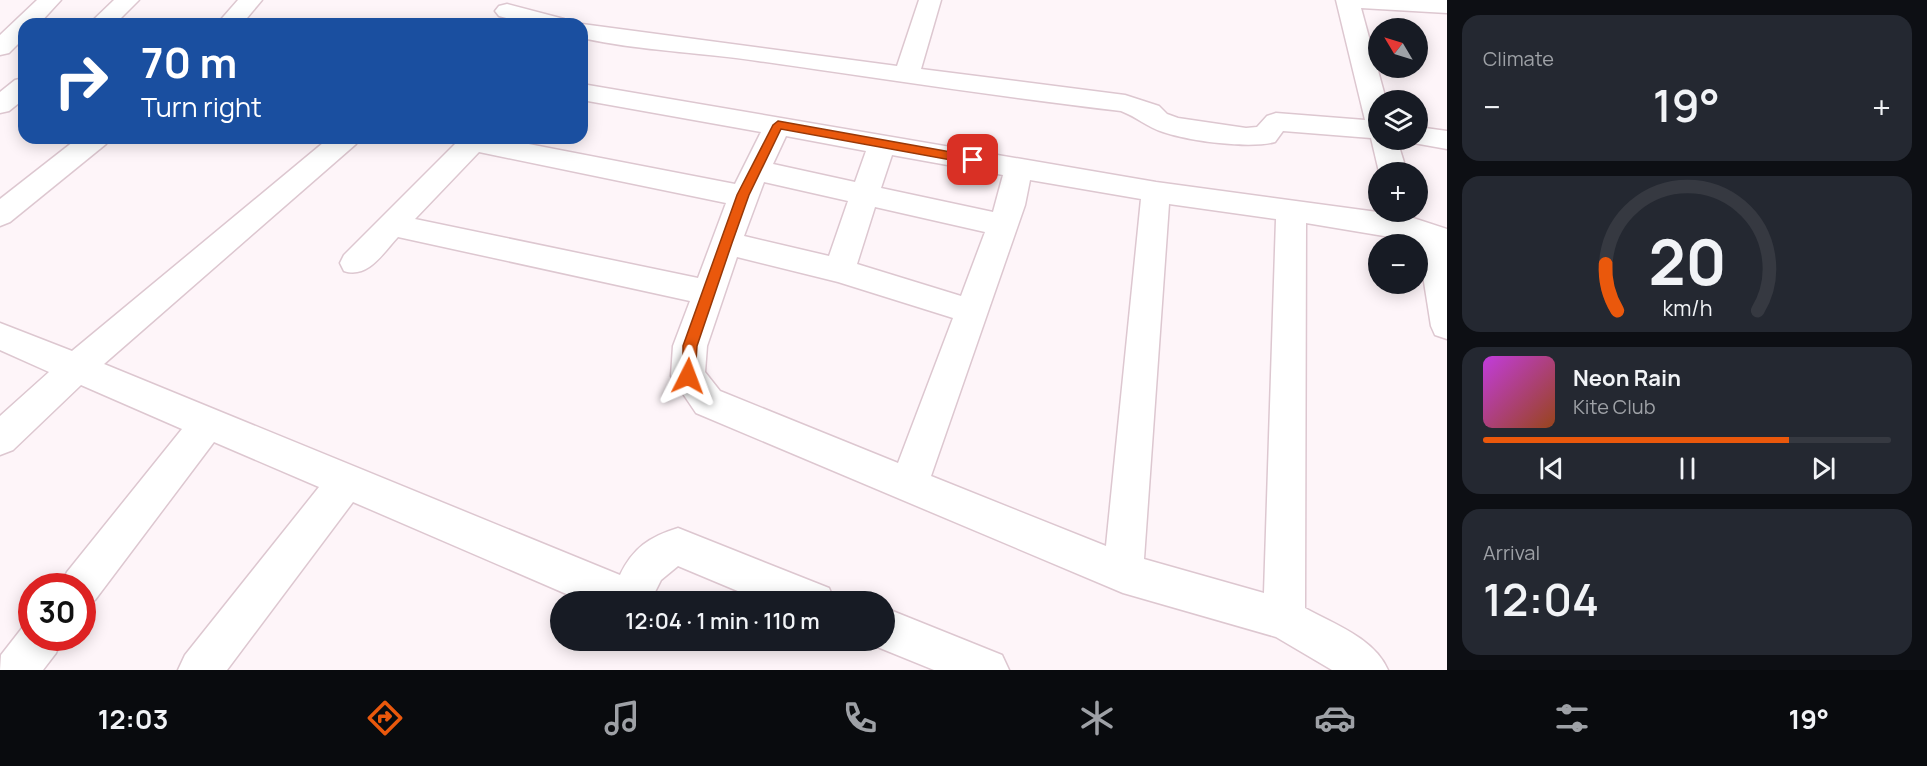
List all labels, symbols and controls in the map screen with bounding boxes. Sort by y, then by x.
north arrow [1368,18,1428,78]
map controls [1368,18,1428,294]
text: 70 m [141,33,237,91]
icon: right [42,42,120,120]
text: Climate [1483,45,1554,72]
text: 19° [1653,74,1720,136]
text: − [1483,84,1501,129]
text: + [1872,84,1891,129]
text: Turn right [141,88,262,125]
button: layers [1368,90,1428,150]
pin [947,134,998,185]
icon: arrive [956,143,989,176]
button: + [1368,162,1428,222]
text: 20 [1648,219,1726,305]
button: − [1368,234,1428,294]
text: km/h [1662,294,1712,323]
position arrow [656,344,720,408]
text: Neon Rain [1573,363,1681,393]
text: Kite Club [1573,393,1656,420]
icon: previous [1535,452,1568,485]
icon: pause [1671,452,1704,485]
icon: next [1807,452,1840,485]
text: Arrival [1483,539,1540,566]
text: 12:04 [1483,568,1599,630]
speed limit sign: 30 [18,573,96,651]
text: 12:04 · 1 min · 110 m [625,606,820,636]
icon: directions [364,697,406,739]
icon: music [601,697,643,739]
icon: phone [839,697,881,739]
icon: climate [1076,697,1118,739]
icon: car [1314,697,1356,739]
icon: filters [1551,697,1593,739]
text: 12:03 [98,700,168,737]
text: 19° [1788,700,1829,737]

